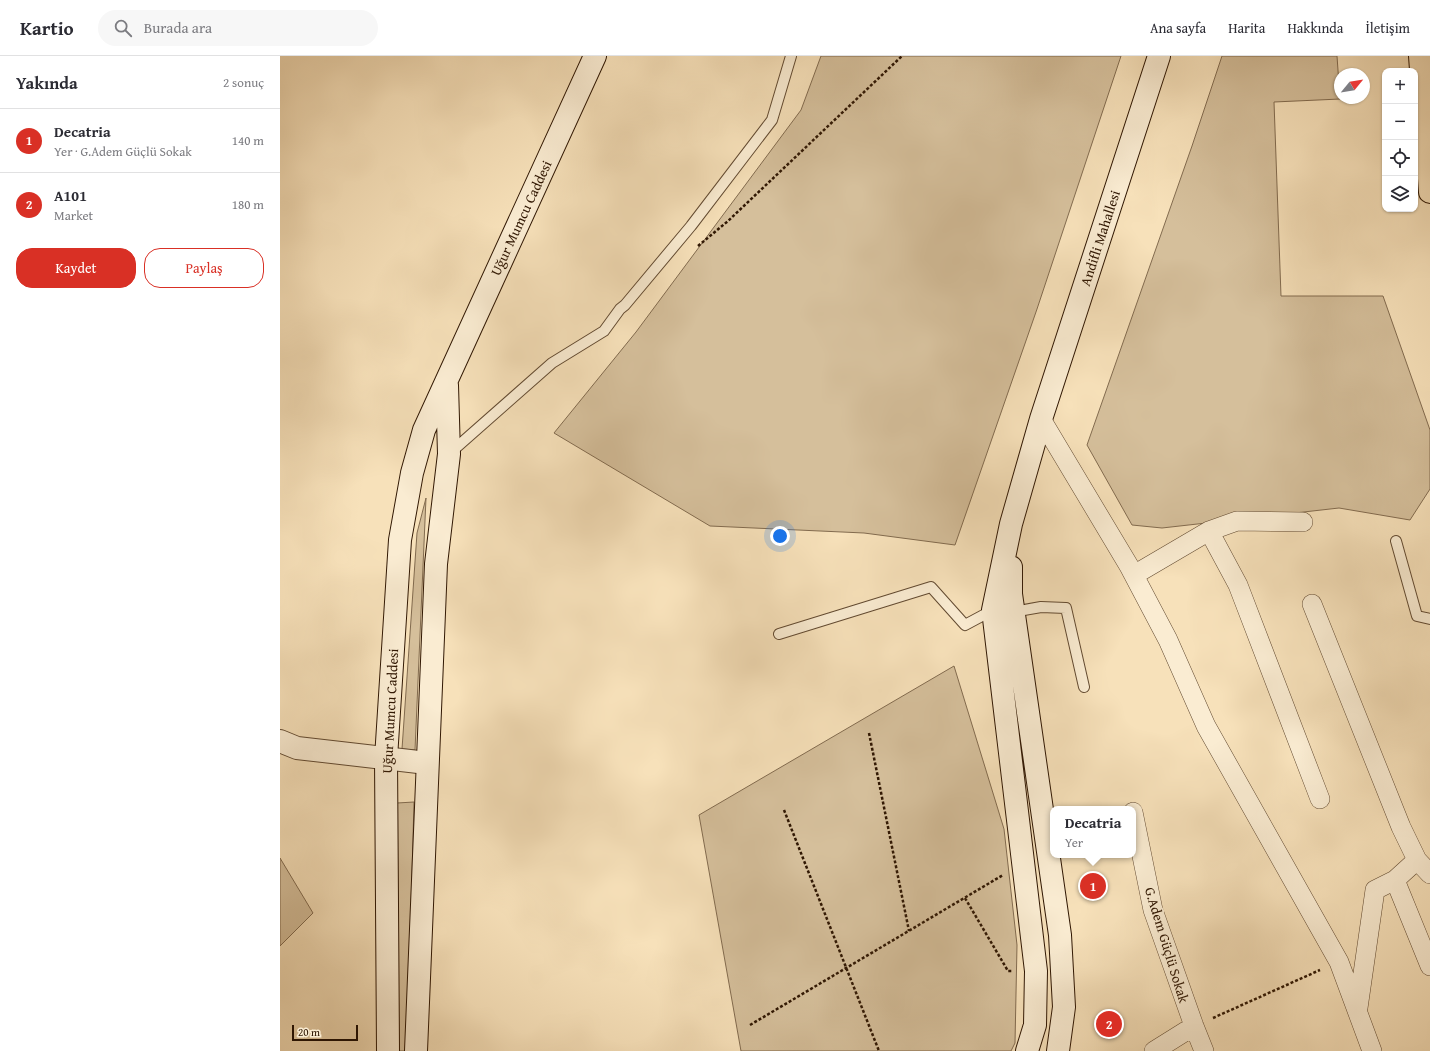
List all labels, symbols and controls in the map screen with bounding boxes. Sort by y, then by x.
search box [98,10,378,46]
text: Kartio [20,14,74,42]
icon: search [112,17,134,39]
text: Burada ara [144,17,212,38]
text: Ana sayfa [1150,18,1206,38]
text: Harita [1228,18,1265,38]
text: Hakkında [1287,18,1343,38]
text: İletişim [1365,18,1410,38]
north arrow [1334,68,1370,104]
map controls [1382,68,1418,212]
button: + [1382,68,1418,104]
text: Yakında [16,70,78,95]
text: 2 sonuç [223,73,264,92]
button: − [1382,104,1418,140]
text: Decatria [54,121,111,142]
text: 1 [26,131,32,150]
text: 140 m [232,131,264,150]
button: locate [1382,140,1418,176]
text: Yer · G.Adem Güçlü Sokak [54,142,192,161]
street label: Uğur Mumcu Caddesi [485,157,557,279]
button: layers [1382,176,1418,212]
text: A101 [54,185,87,206]
street label: Andifli Mahallesi [1075,187,1125,288]
text: 2 [26,195,32,214]
text: 180 m [232,195,264,214]
text: Market [54,206,93,225]
button: Kaydet [16,248,136,288]
button: Paylaş [144,248,264,288]
your location [770,526,790,546]
street label: Uğur Mumcu Caddesi [377,648,403,774]
popup [1050,806,1136,858]
text: Decatria [1065,812,1121,833]
text: Yer [1065,833,1083,852]
pin: 1 [1080,871,1106,901]
street label: G.Adem Güçlü Sokak [1140,885,1194,1006]
pin: 2 [1096,1009,1122,1039]
scale bar [292,1023,358,1042]
text: 20 m [298,1024,320,1040]

